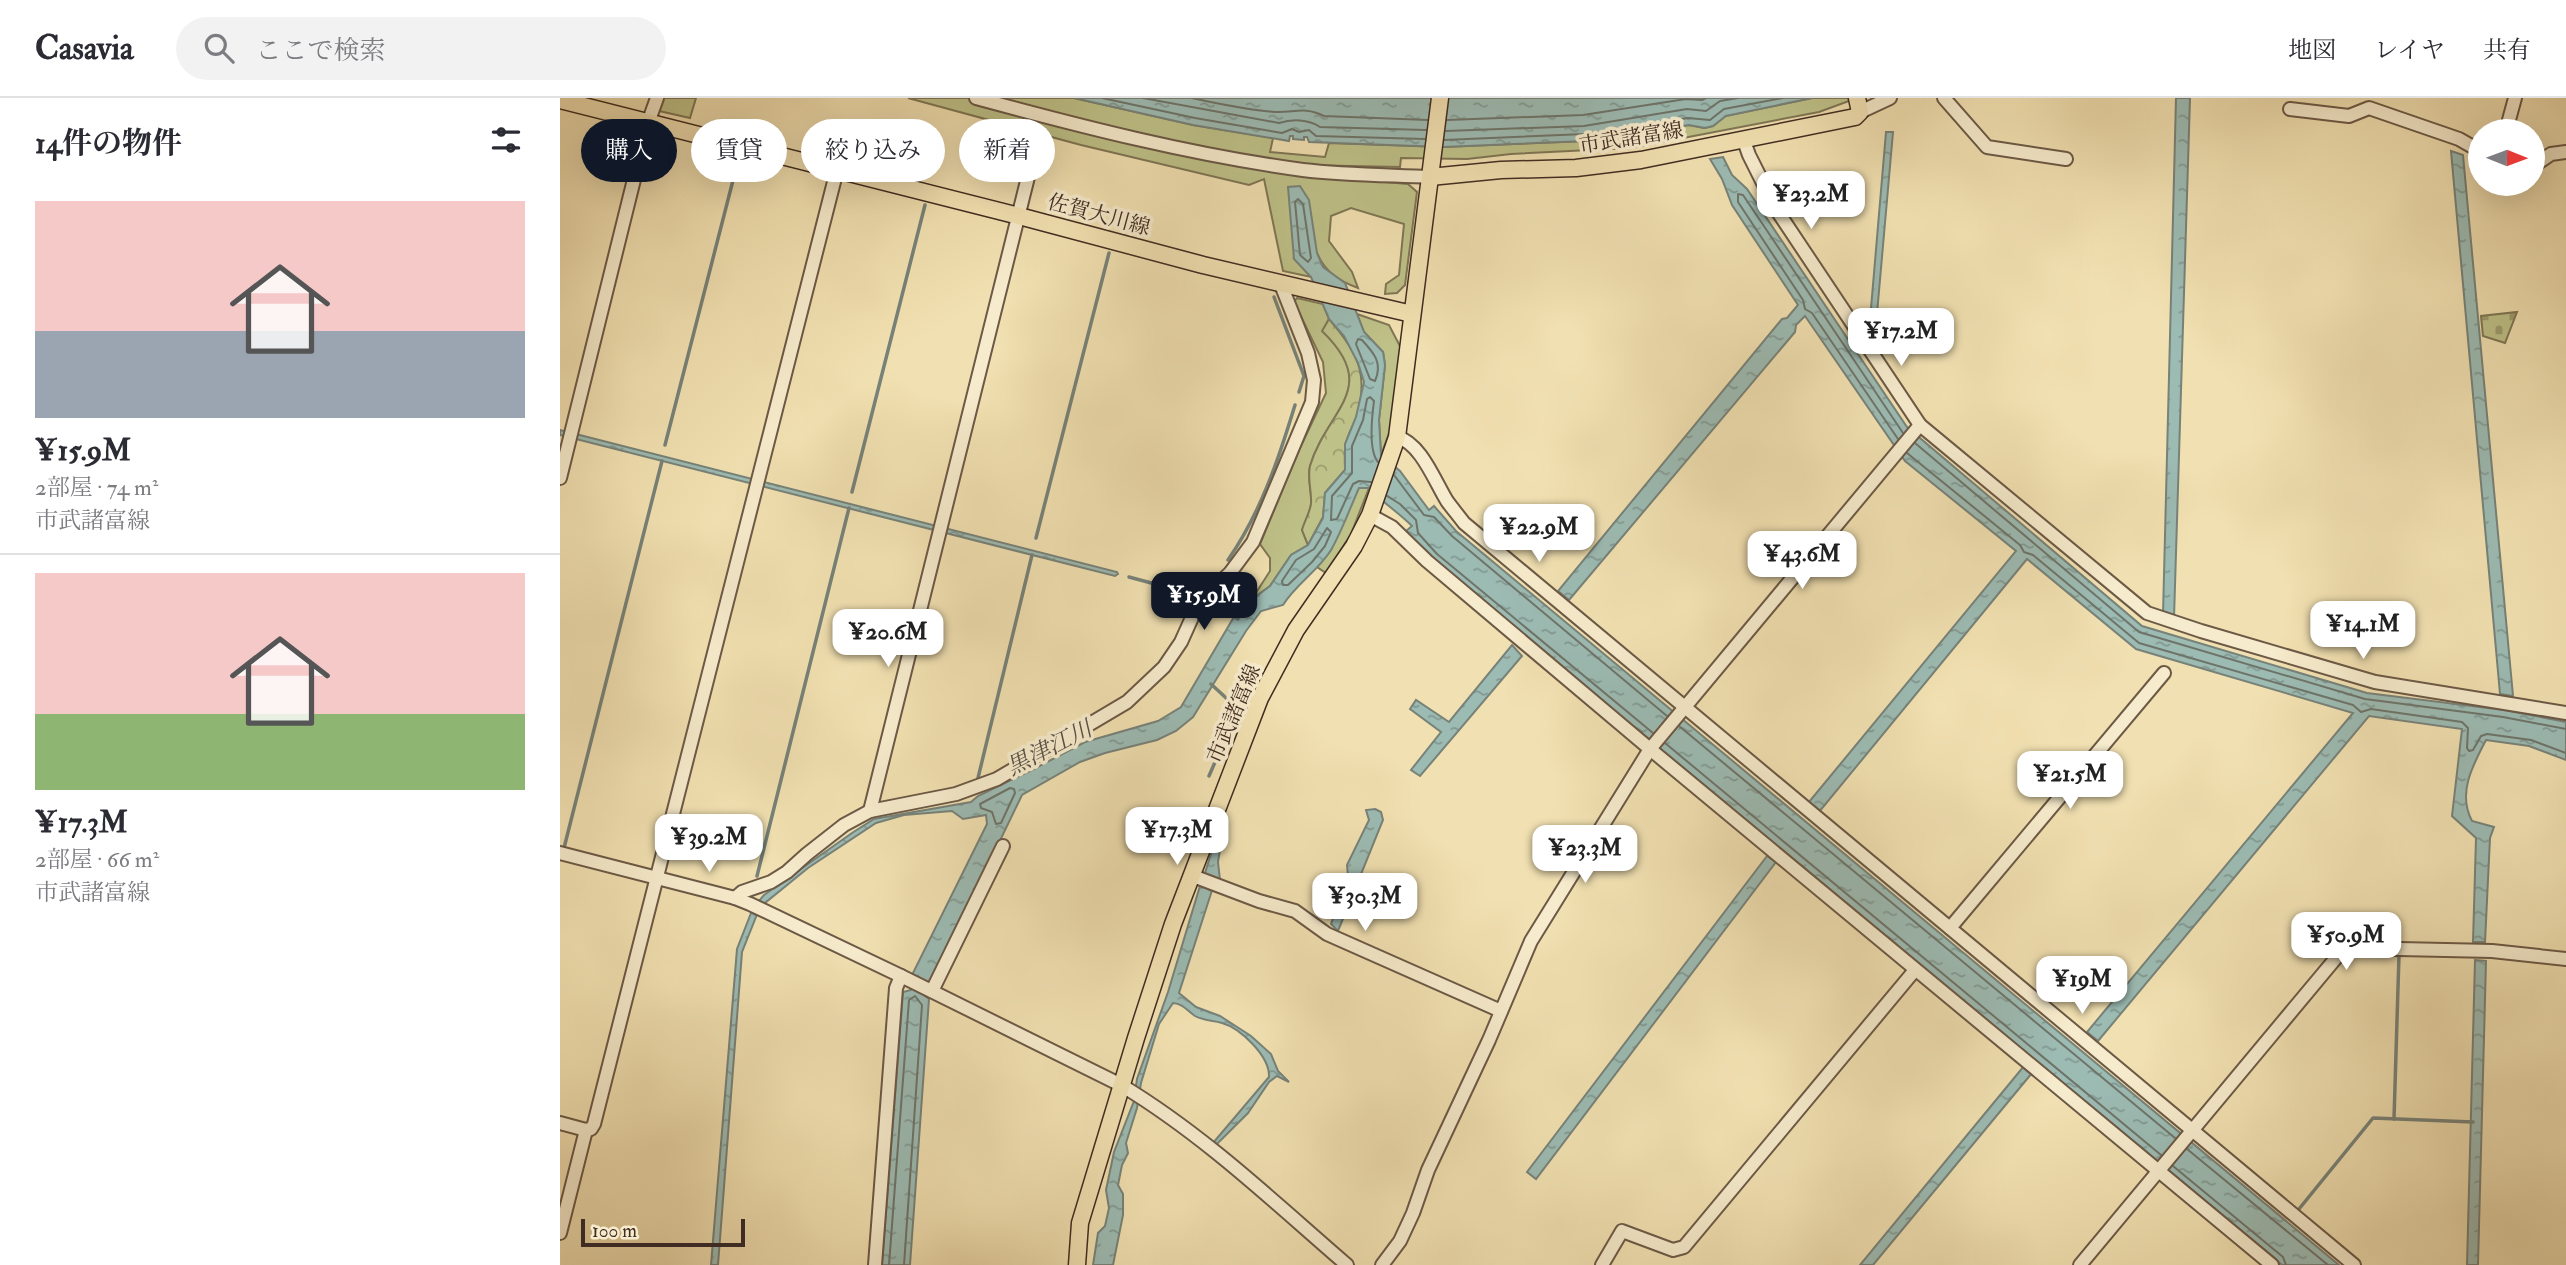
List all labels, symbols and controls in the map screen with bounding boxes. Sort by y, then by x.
search box [176,17,666,80]
text: Casavia [35,28,134,69]
icon: search [200,29,238,67]
text: ここで検索 [256,35,386,67]
text: 地図 [2288,35,2336,66]
text: レイヤ [2374,35,2445,66]
text: 共有 [2483,35,2531,66]
street label: 市武諸富線 [1577,116,1685,160]
chip: 購入 [581,119,677,182]
chip: 賃貸 [691,119,787,182]
chip: 絞り込み [801,119,945,182]
chip: 新着 [959,119,1055,182]
north arrow [2468,119,2544,196]
map controls [2468,119,2545,196]
icon: filters [487,121,525,159]
text: 14件の物件 [35,125,182,162]
pin: ¥23.2M [1754,172,1868,231]
text: ¥23.2M [1773,179,1849,208]
street label: 佐賀大川線 [1045,188,1153,242]
icon: home [217,246,343,372]
pin: ¥17.2M [1844,308,1958,368]
text: ¥17.2M [1864,316,1938,345]
text: ¥15.9M [35,432,131,469]
text: 2部屋 · 74 m² [35,473,158,502]
pin: ¥22.9M [1482,504,1596,564]
text: 市武諸富線 [35,506,150,535]
text: ¥22.9M [1499,512,1579,541]
pin: ¥43.6M [1745,532,1859,591]
text: ¥43.6M [1764,539,1840,568]
pin: ¥15.9M [1147,573,1261,632]
text: ¥15.9M [1167,580,1241,609]
pin: ¥14.1M [2306,602,2420,661]
text: ¥14.1M [2326,609,2400,638]
pin: ¥20.6M [831,610,945,669]
text: ¥20.6M [848,617,928,646]
icon: home [217,618,343,744]
street label: 市武諸富線 [1201,660,1267,768]
water label: 黒津江川 [1001,713,1099,782]
pin: ¥21.5M [2013,752,2127,811]
text: ¥21.5M [2033,759,2107,788]
text: ¥17.3M [35,804,128,841]
pin: ¥17.3M [1120,808,1234,867]
pin: ¥39.2M [652,814,766,874]
text: ¥17.3M [1141,815,1213,844]
text: ¥39.2M [671,822,747,851]
pin: ¥23.3M [1528,826,1642,885]
text: ¥23.3M [1548,833,1622,862]
text: 2部屋 · 66 m² [35,845,159,874]
pin: ¥30.3M [1308,874,1422,933]
text: 市武諸富線 [35,878,150,907]
text: ¥30.3M [1328,881,1402,910]
pin: ¥50.9M [2289,912,2403,972]
text: ¥50.9M [2307,920,2385,949]
pin: ¥19M [2041,956,2123,1016]
text: ¥19M [2052,964,2112,993]
scale bar [581,1216,746,1248]
text: 100 m [592,1219,637,1243]

